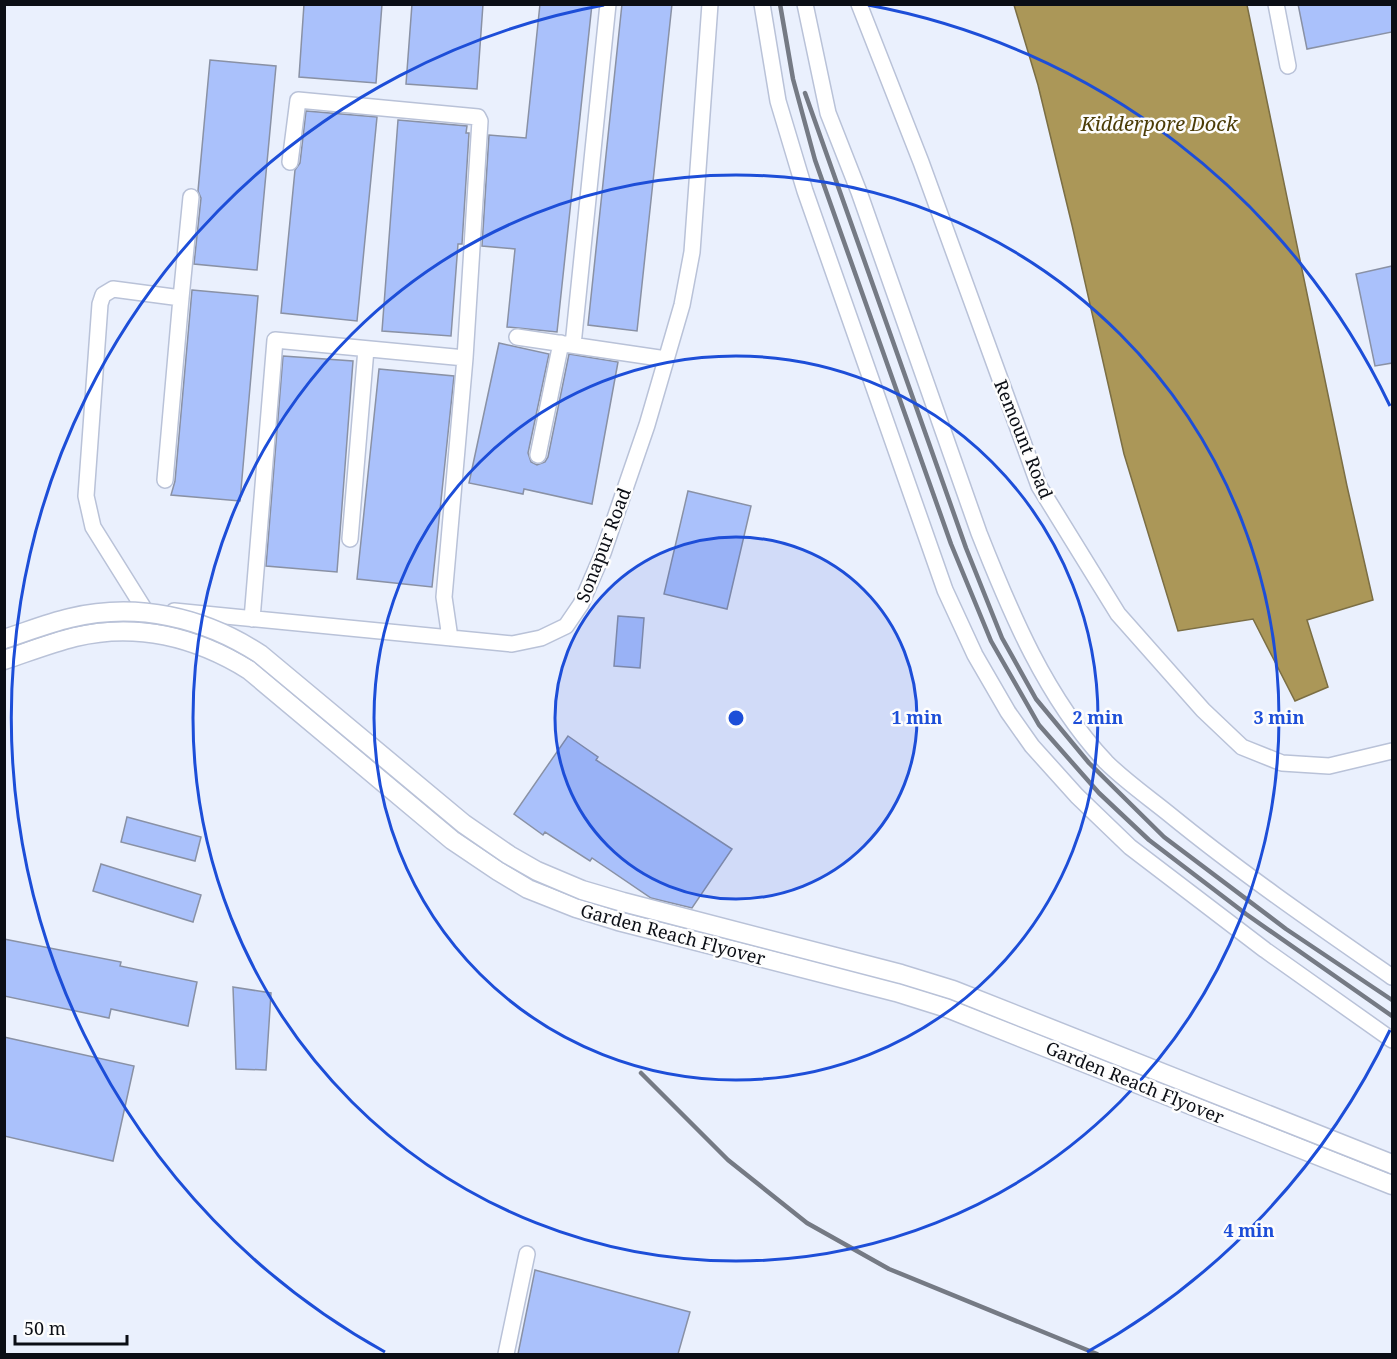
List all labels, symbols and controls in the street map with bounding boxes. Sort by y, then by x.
water label: Kidderpore Dock [1080,110,1238,137]
street label: Remount Road [989,376,1059,502]
street label: Sonapur Road [570,484,636,606]
text: 1 min [892,705,942,729]
text: 2 min [1073,705,1123,729]
text: 3 min [1254,705,1304,729]
centre of rings [726,708,746,728]
street label: Garden Reach Flyover [578,898,768,970]
street label: Garden Reach Flyover [1042,1035,1228,1129]
text: 4 min [1224,1218,1274,1242]
scale bar [15,1308,128,1346]
text: 50 m [24,1316,66,1340]

